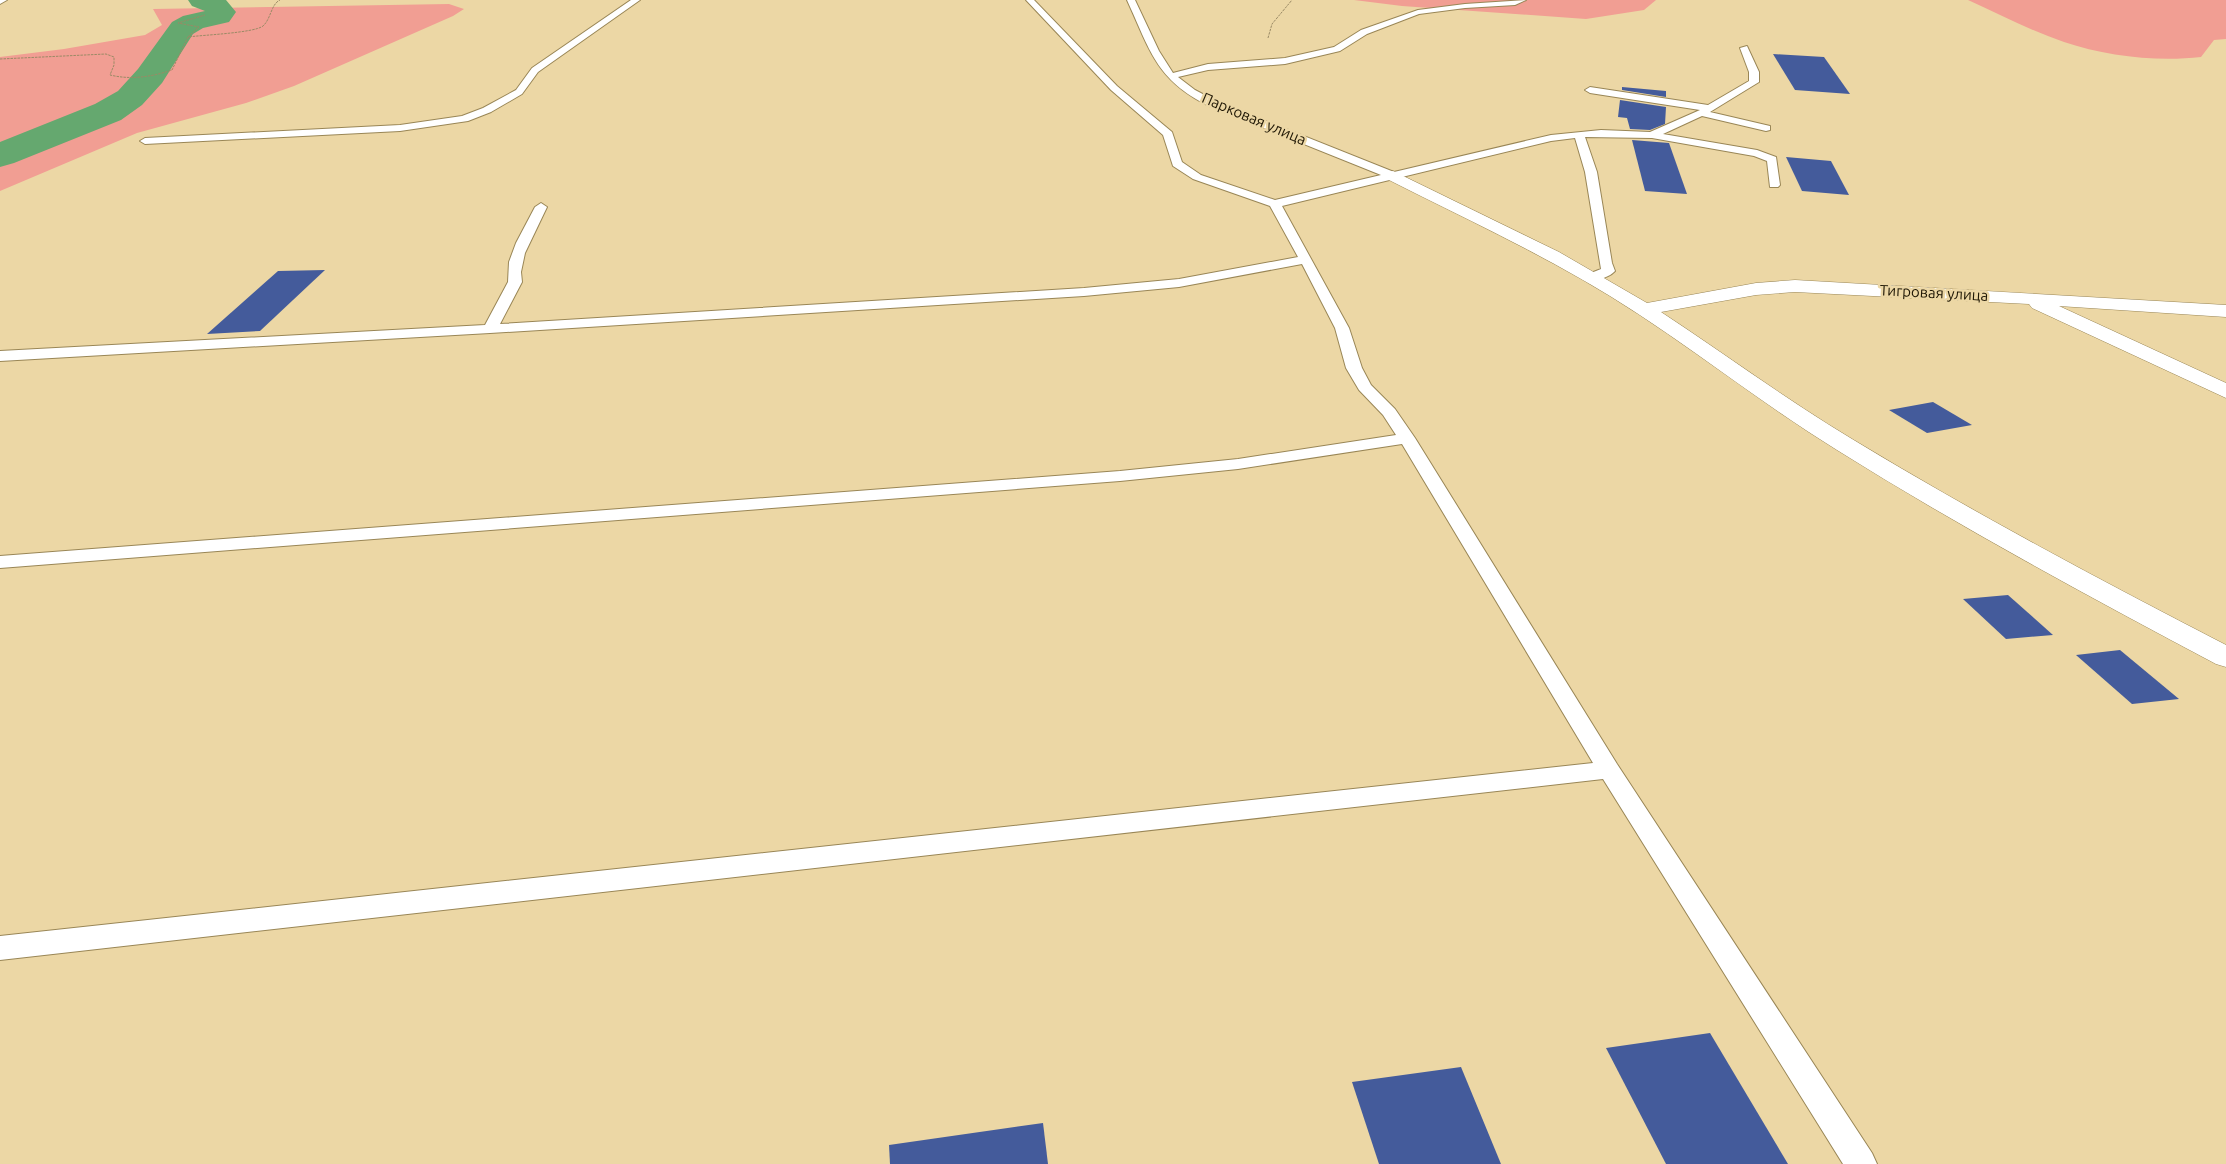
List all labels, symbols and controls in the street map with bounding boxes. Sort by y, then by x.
street label: Парковая улица [1200,89,1309,148]
street label: Тигровая улица [1879,281,1989,304]

